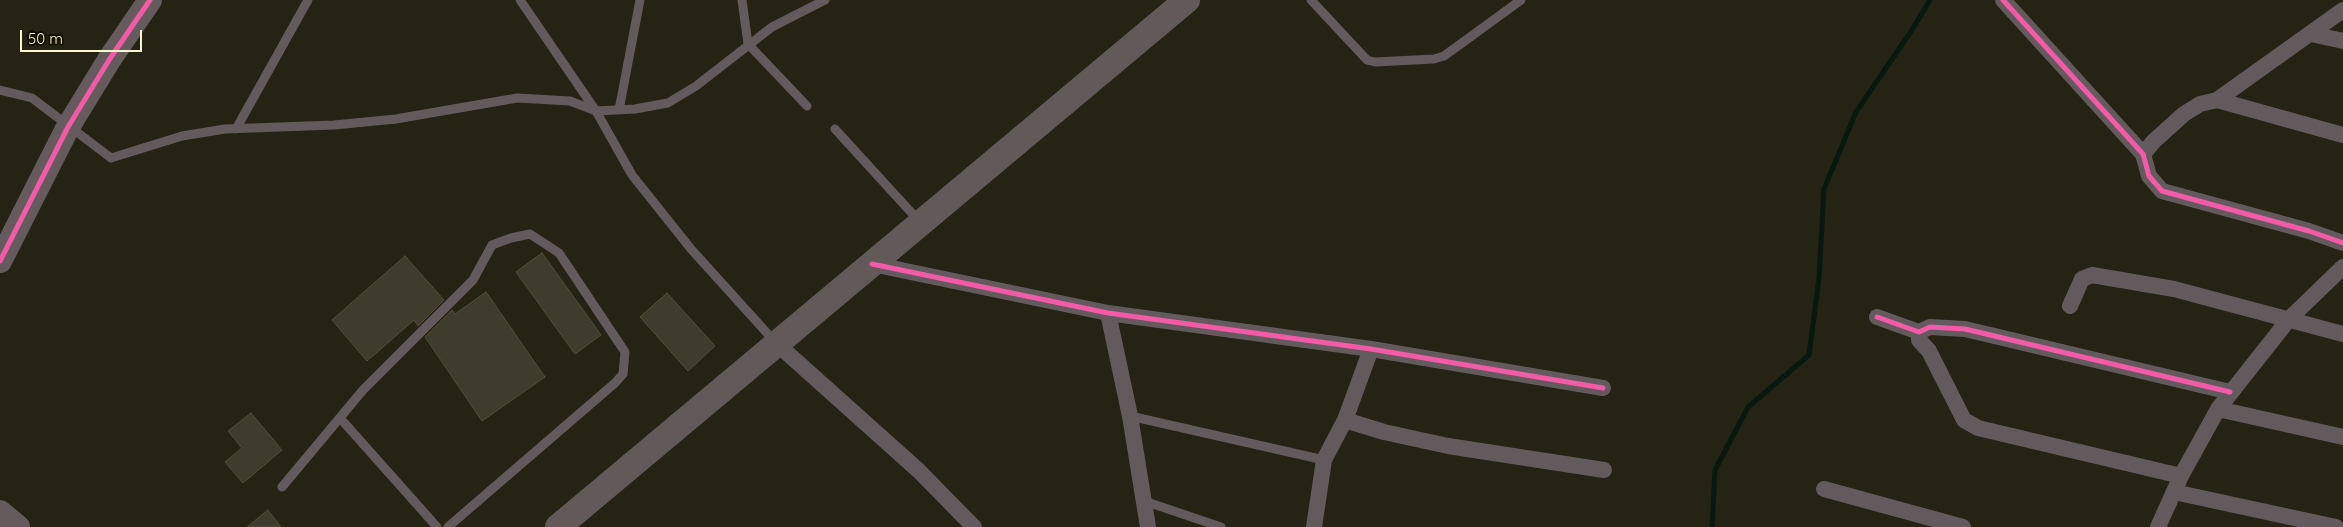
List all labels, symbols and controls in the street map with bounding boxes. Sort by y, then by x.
scale bar [22,20,145,52]
text: 50 m [28,29,63,48]

